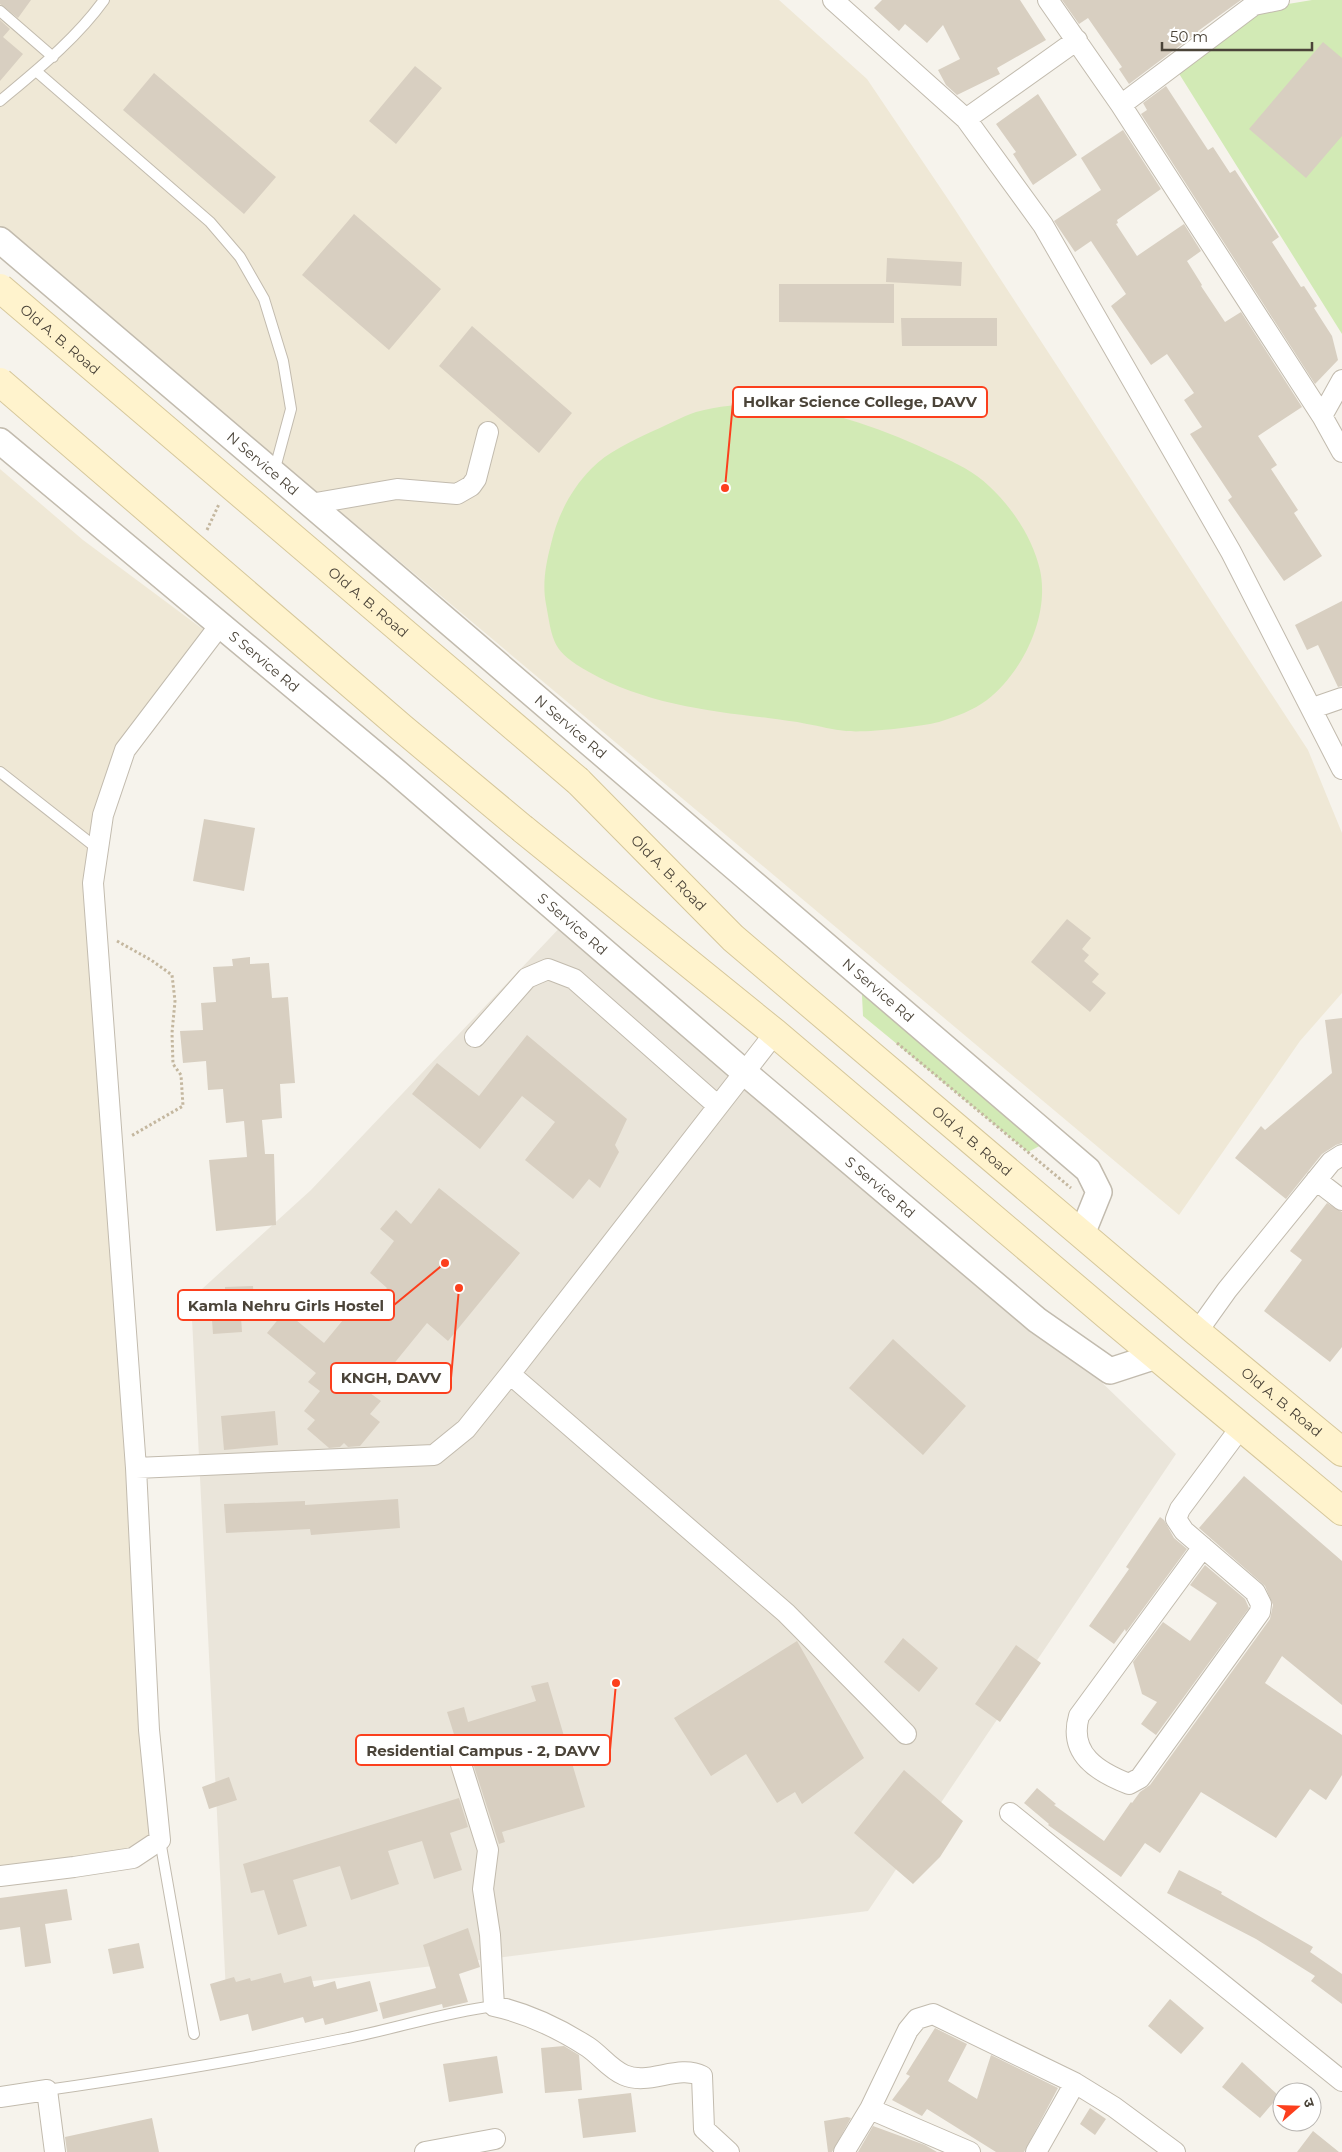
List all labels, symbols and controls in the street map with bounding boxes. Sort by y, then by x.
scale bar [1162,20,1312,52]
text: 50 m [1170,27,1208,46]
street label: Old A. B. Road [16,300,104,378]
callout: Holkar Science College, DAVV [733,387,987,417]
text: Holkar Science College, DAVV [743,392,978,411]
street label: N Service Rd [223,428,302,499]
street label: Old A. B. Road [324,563,412,641]
street label: S Service Rd [225,627,303,696]
street label: N Service Rd [531,691,610,762]
street label: Old A. B. Road [627,831,710,915]
street label: S Service Rd [534,889,611,959]
street label: N Service Rd [839,954,918,1026]
street label: Old A. B. Road [928,1102,1016,1180]
street label: S Service Rd [841,1153,919,1222]
callout: Kamla Nehru Girls Hostel [178,1290,394,1320]
text: Kamla Nehru Girls Hostel [188,1296,384,1315]
callout: KNGH, DAVV [331,1363,451,1393]
street label: Old A. B. Road [1237,1363,1326,1441]
text: KNGH, DAVV [341,1368,442,1387]
callout: Residential Campus - 2, DAVV [356,1735,610,1765]
text: Residential Campus - 2, DAVV [366,1741,601,1760]
north arrow [1272,2082,1322,2132]
text: उ [1299,2096,1319,2110]

